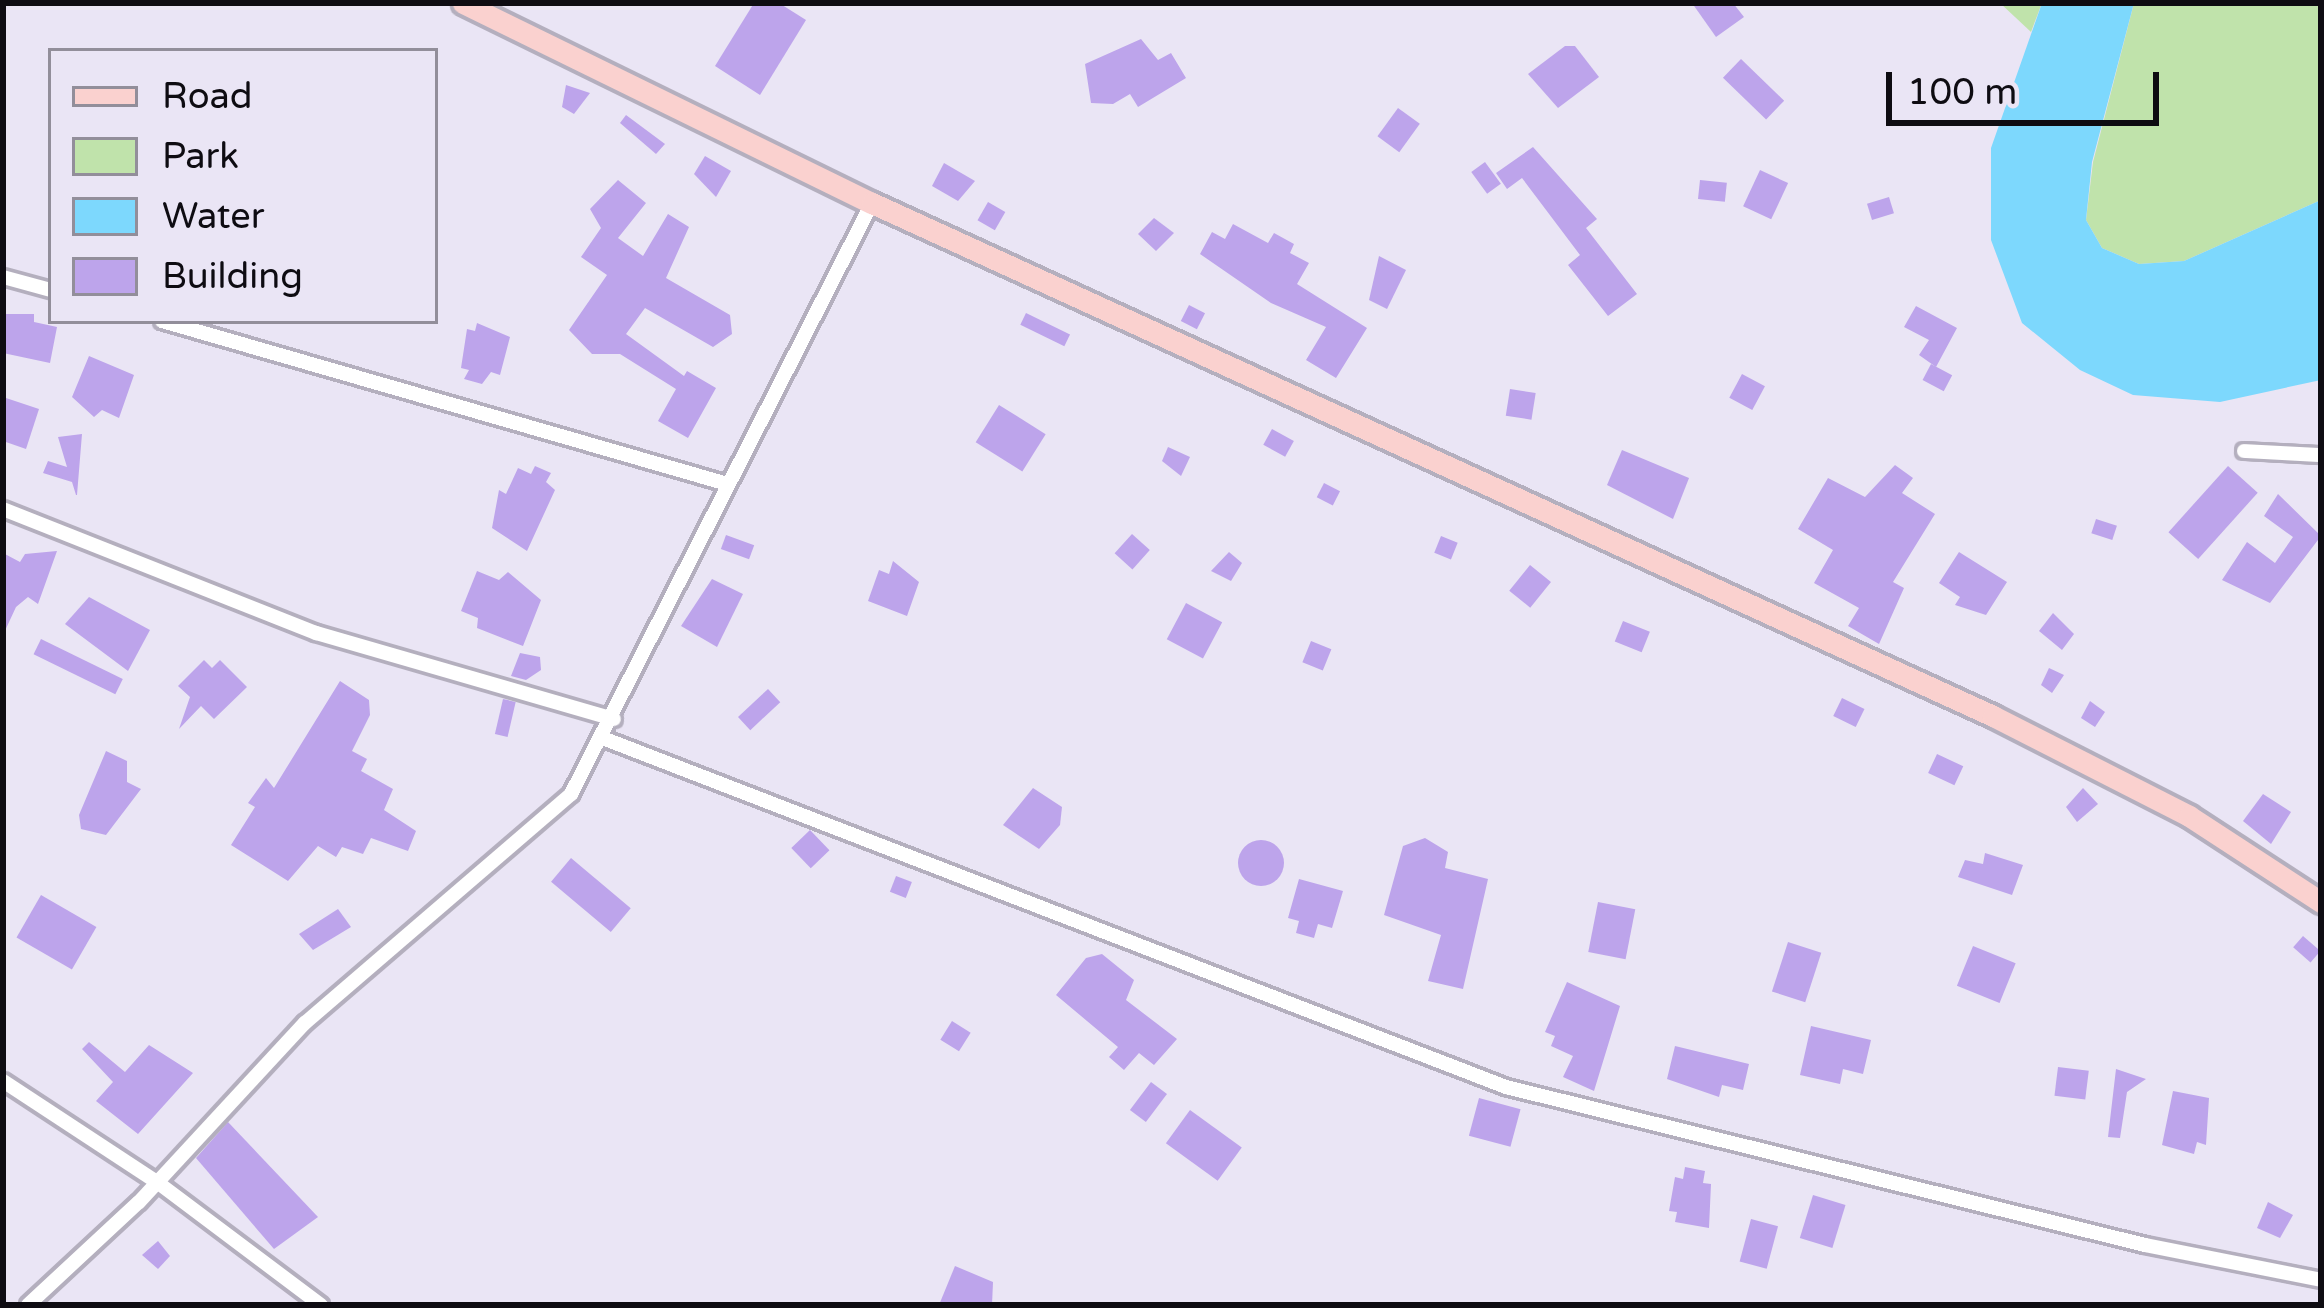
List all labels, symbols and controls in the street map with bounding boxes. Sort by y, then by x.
legend [48,48,438,324]
scale bar [1892,48,2165,122]
text: 100 m [1907,71,2017,114]
text: Road [162,75,252,118]
text: Park [162,135,239,178]
text: Water [162,195,264,238]
text: Building [162,255,303,298]

